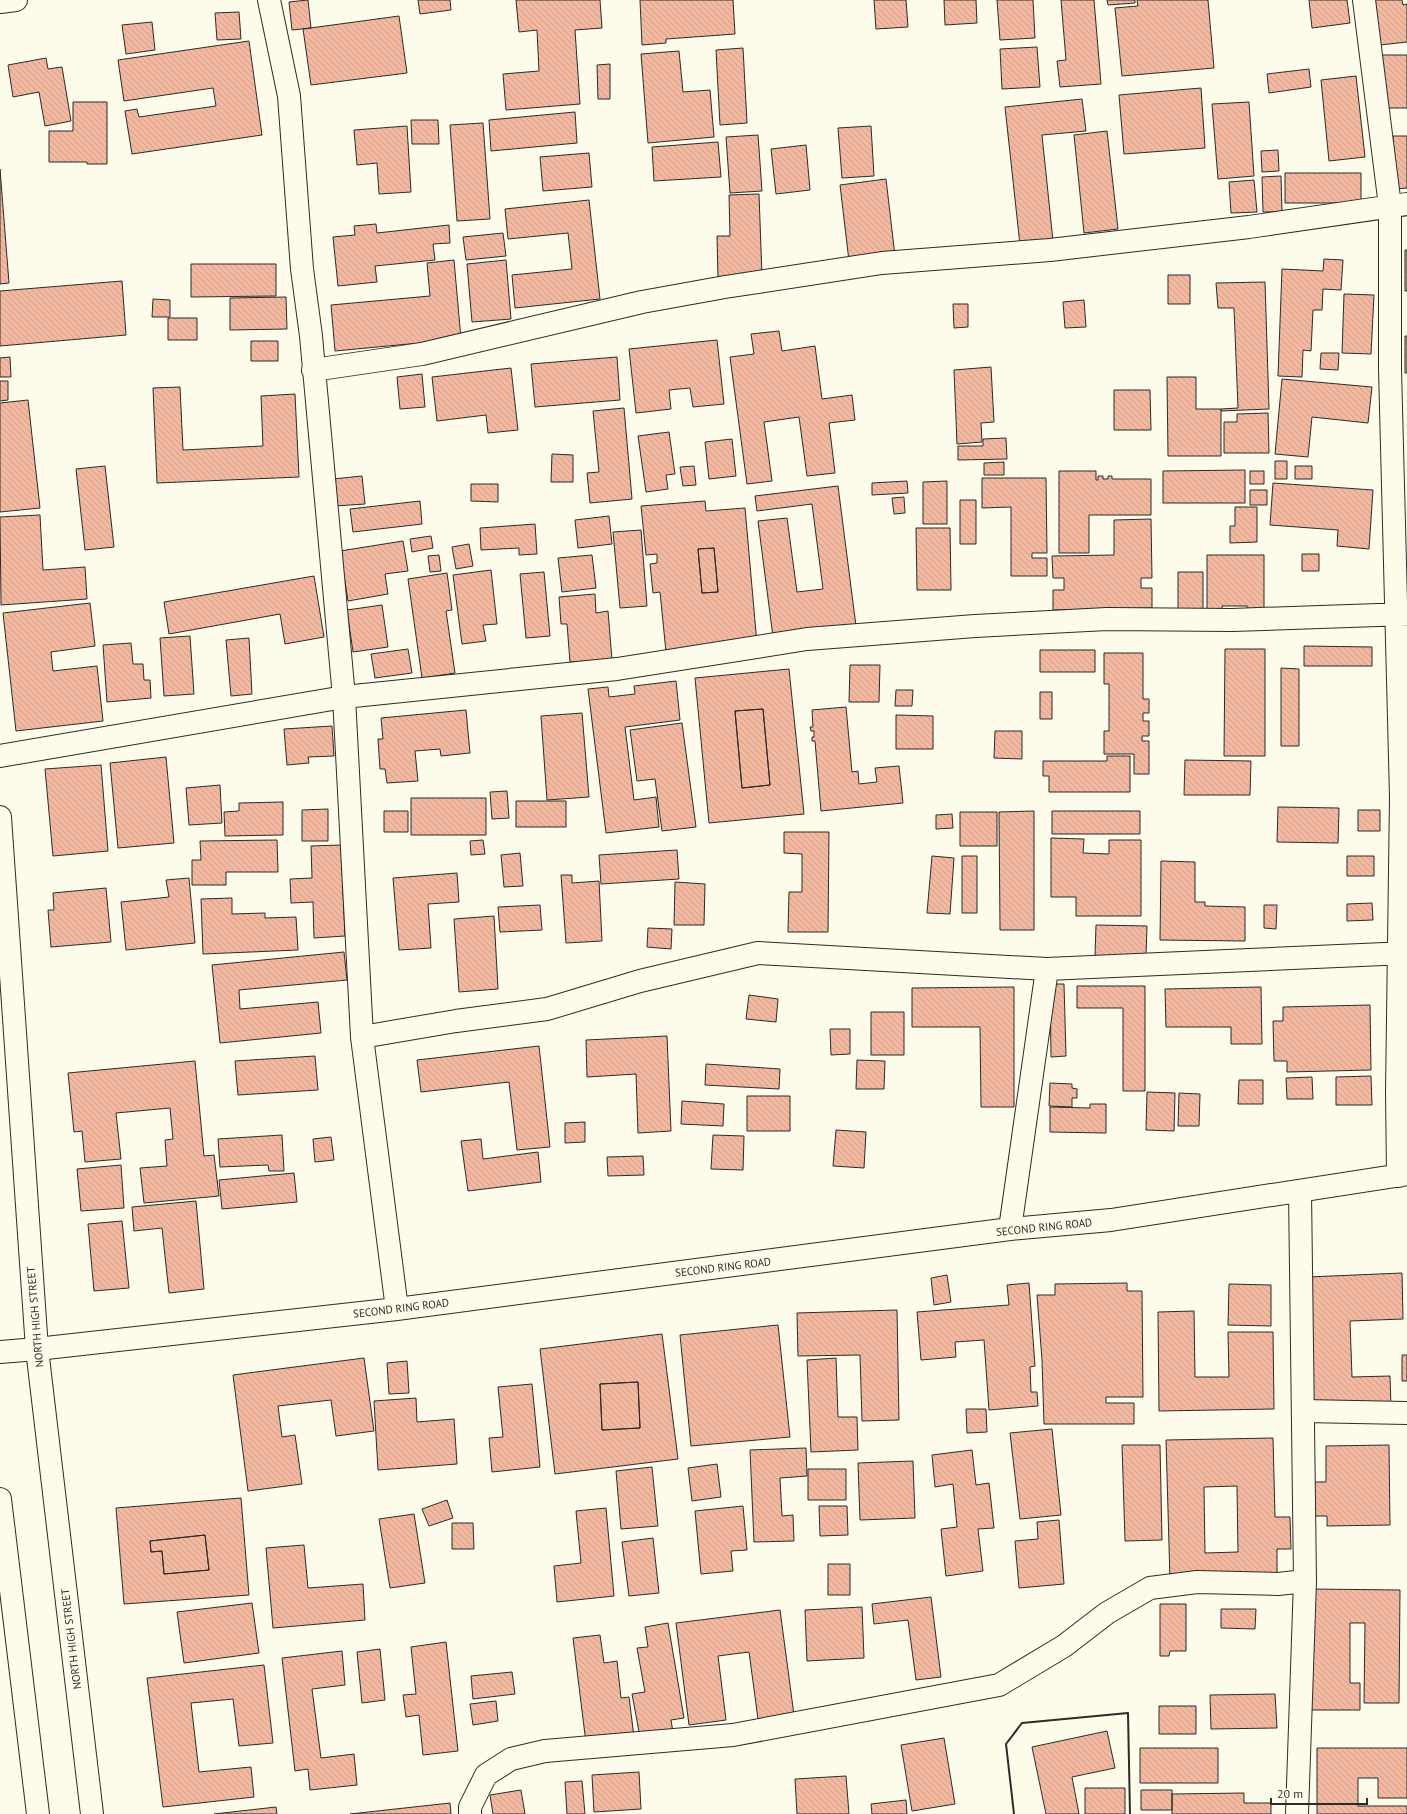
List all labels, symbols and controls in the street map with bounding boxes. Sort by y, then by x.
street label: SECOND RING ROAD [995,1215,1093,1239]
street label: SECOND RING ROAD [674,1254,772,1280]
street label: NORTH HIGH STREET [24,1266,46,1368]
street label: SECOND RING ROAD [352,1295,450,1321]
street label: NORTH HIGH STREET [58,1588,84,1690]
scale bar [1271,1780,1367,1806]
text: 20 m [1277,1786,1303,1801]

